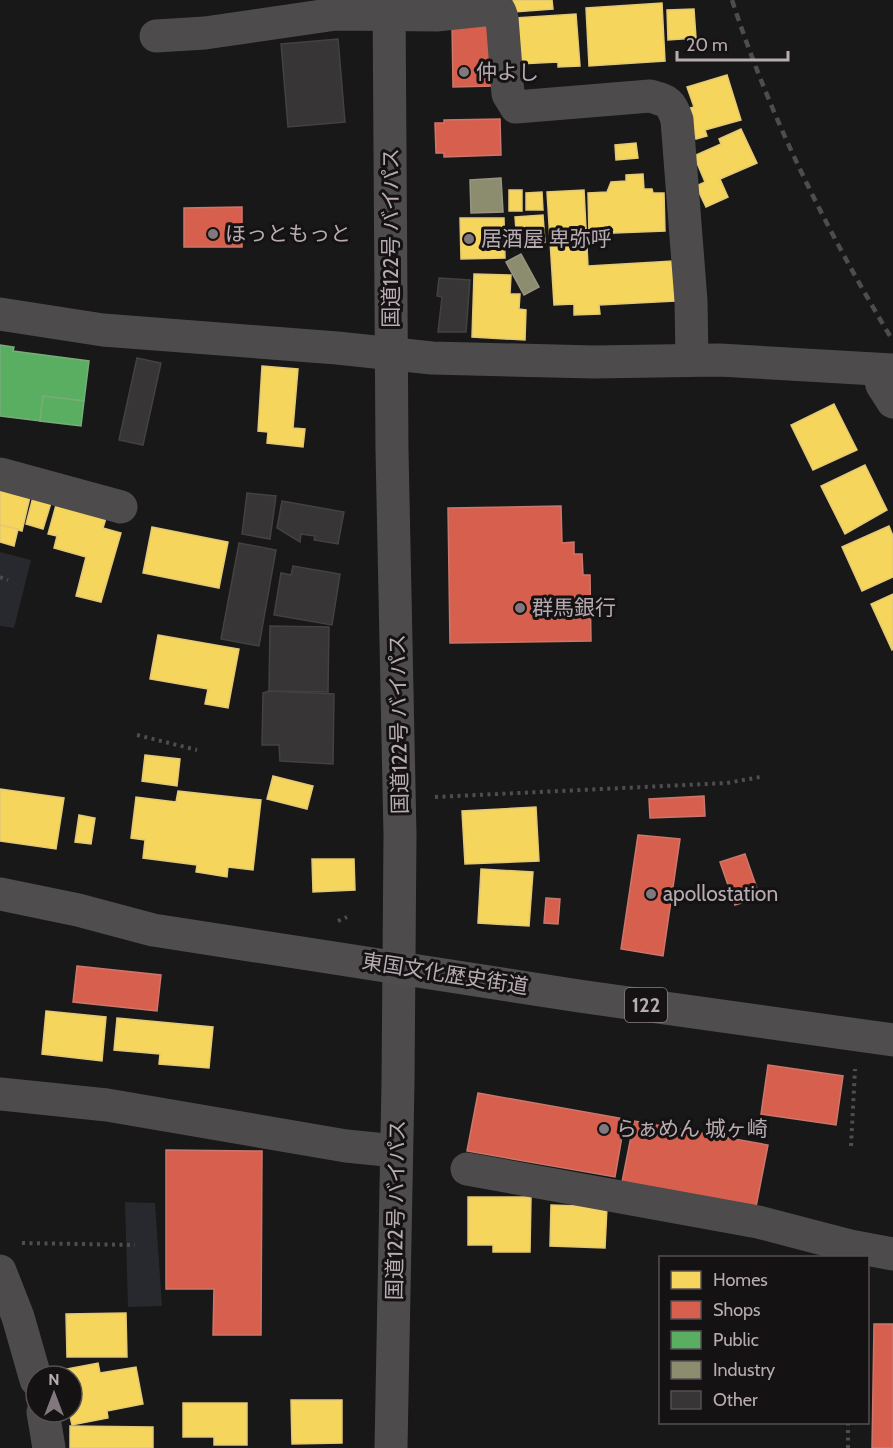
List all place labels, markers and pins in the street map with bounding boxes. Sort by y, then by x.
place label: 仲よし [476,59,539,84]
marker: 仲よし [457,65,471,79]
place label: ほっともっと [225,221,351,246]
place label: 居酒屋 卑弥呼 [481,226,612,251]
marker: ほっともっと [206,227,220,241]
marker: 居酒屋 卑弥呼 [462,232,476,246]
place label: 群馬銀行 [532,595,616,620]
marker: 群馬銀行 [513,601,527,615]
place label: apollostation [663,881,778,906]
marker: apollostation [644,887,658,901]
place label: らぁめん 城ヶ崎 [616,1116,768,1141]
marker: らぁめん 城ヶ崎 [597,1122,611,1136]

